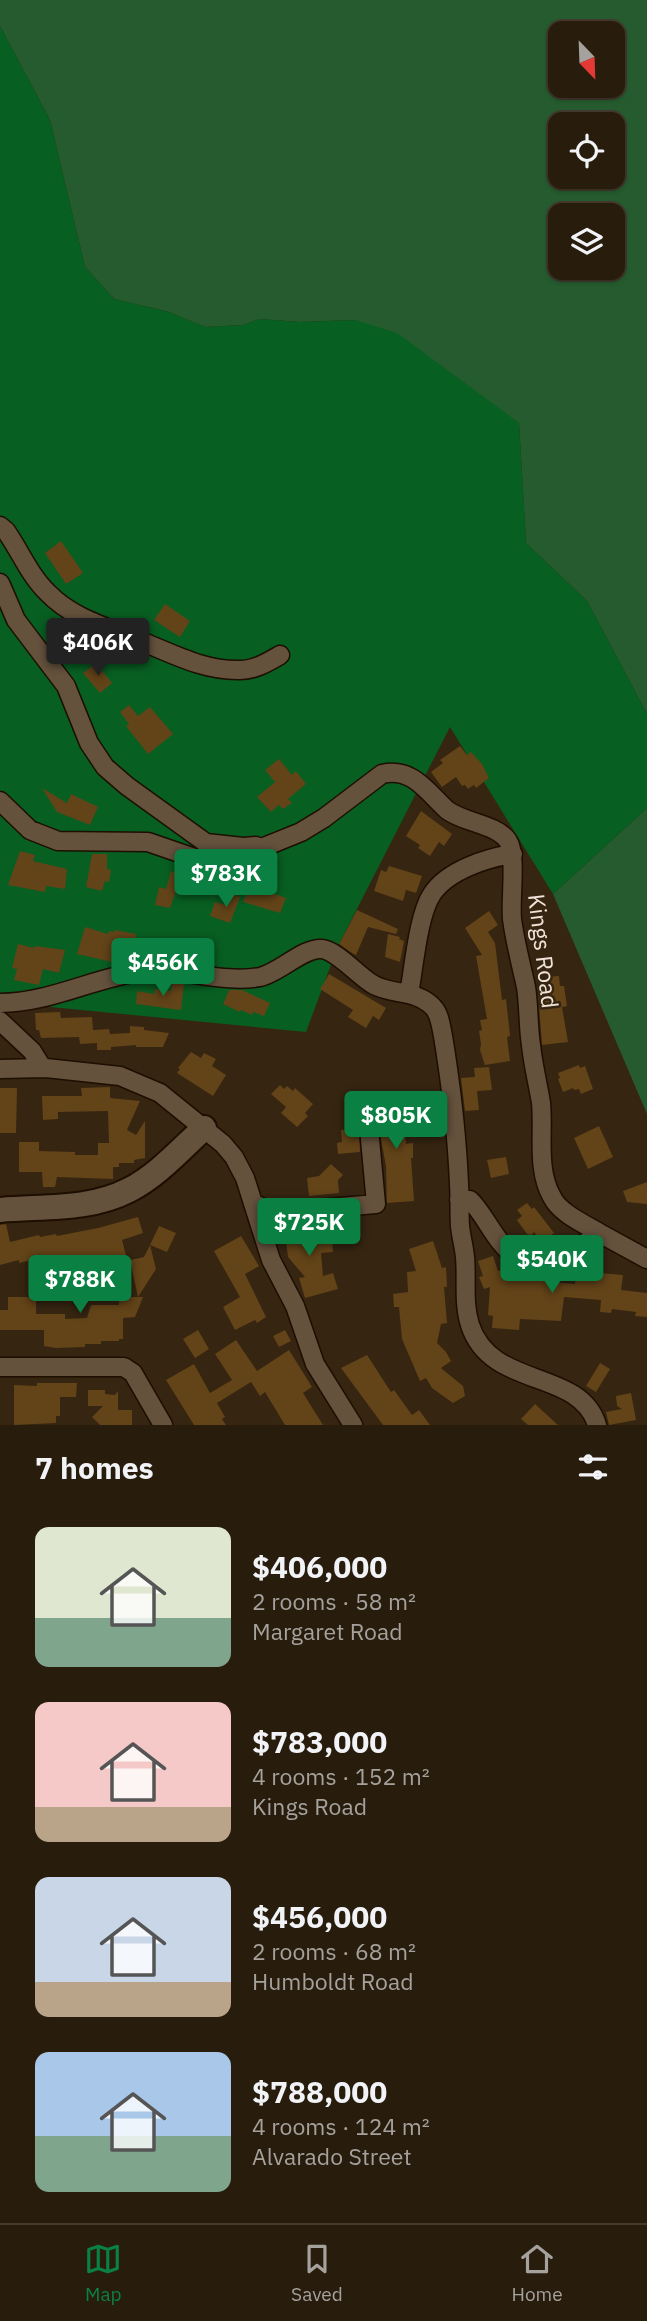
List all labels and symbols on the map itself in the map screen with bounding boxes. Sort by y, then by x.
north arrow [548,21,625,98]
pin: $406K [49,618,147,678]
pin: $783K [177,850,275,909]
street label: Kings Road [522,892,566,1010]
pin: $456K [114,939,212,998]
pin: $805K [347,1092,445,1151]
pin: $725K [260,1198,358,1258]
pin: $540K [503,1236,601,1295]
pin: $788K [31,1256,129,1315]

